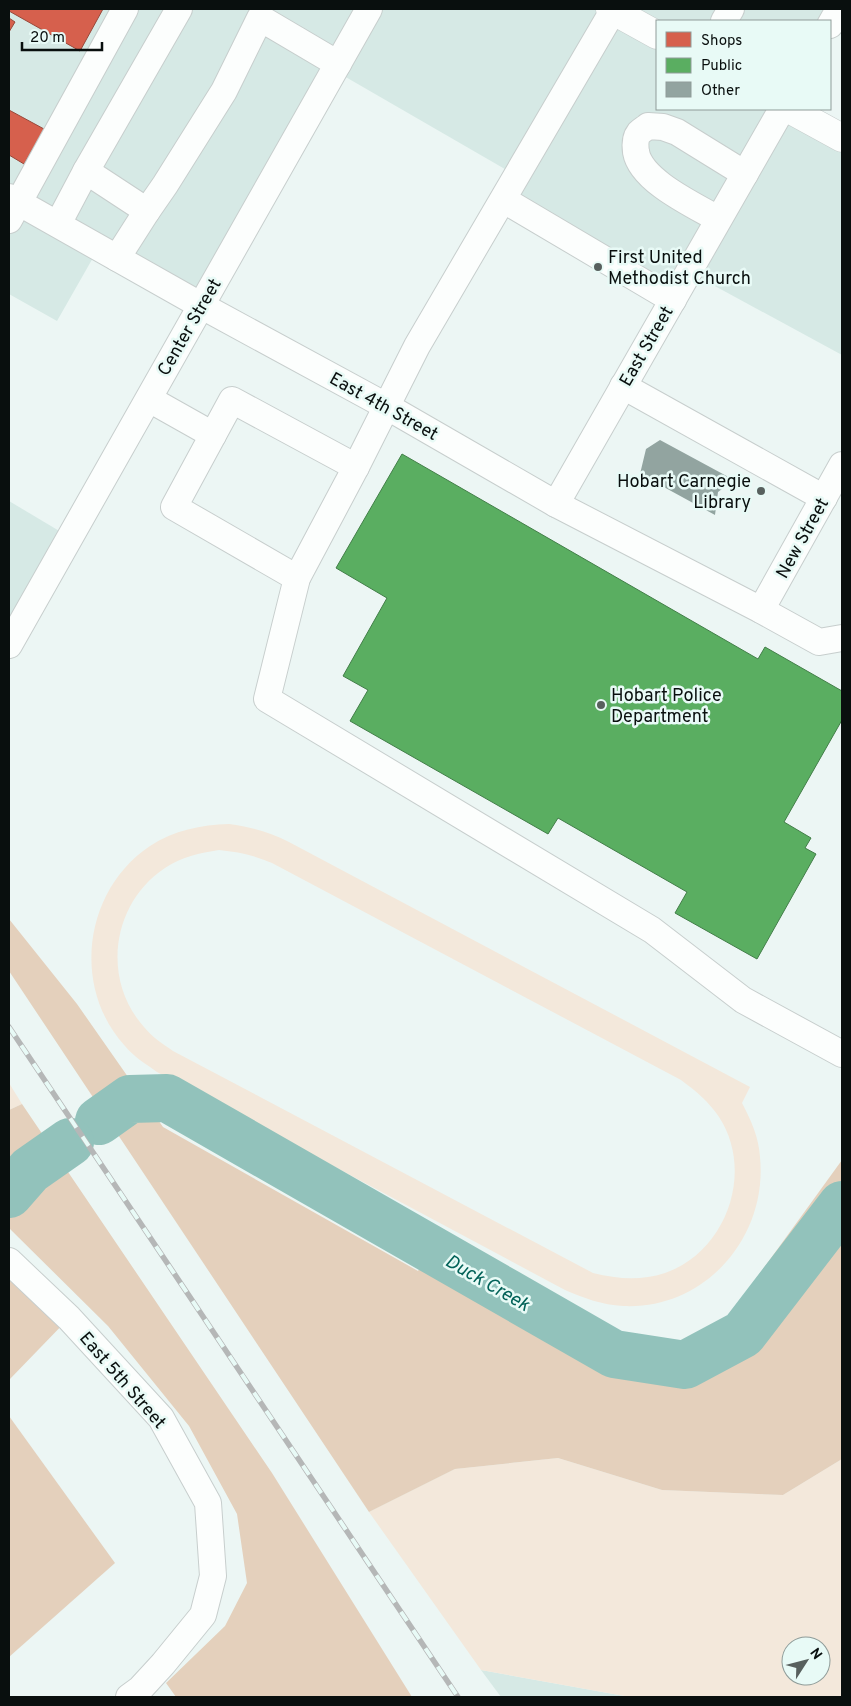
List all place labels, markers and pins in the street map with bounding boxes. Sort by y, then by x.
place label: First United Methodist Church [608,247,751,291]
marker: First United Methodist Church [592,261,604,273]
place label: Hobart Carnegie Library [617,471,751,515]
marker: Hobart Carnegie Library [755,485,767,497]
place label: Hobart Police Department [611,685,722,729]
marker: Hobart Police Department [595,699,607,711]

